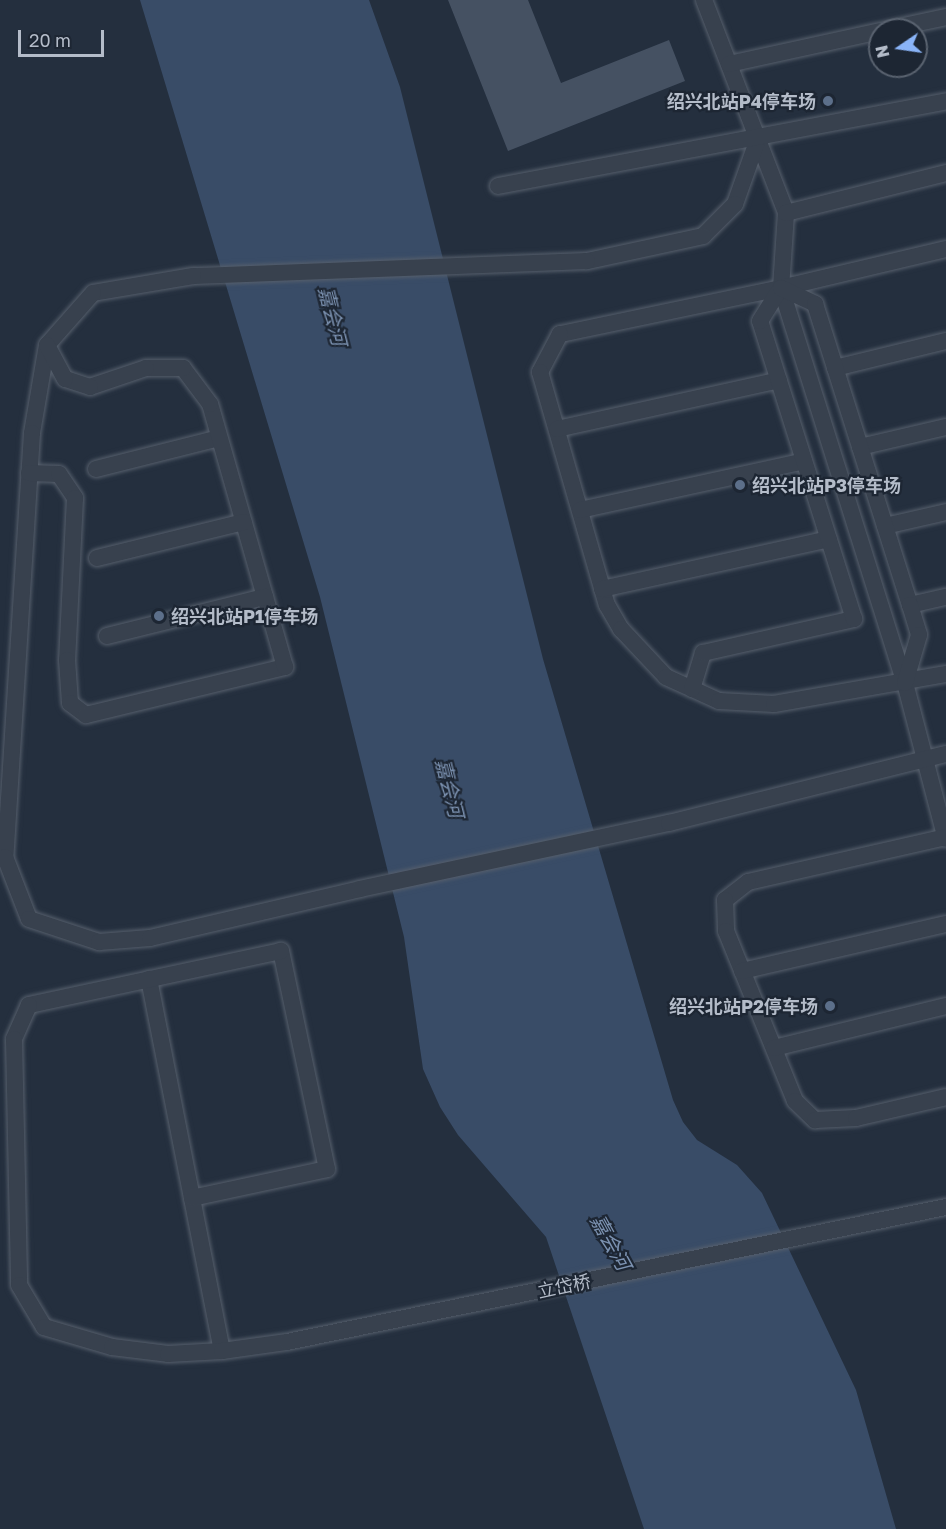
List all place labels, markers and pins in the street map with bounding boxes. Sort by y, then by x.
place label: 绍兴北站P4停车场 [667,90,816,112]
marker: 绍兴北站P4停车场 [821,94,835,108]
place label: 绍兴北站P3停车场 [752,474,901,496]
marker: 绍兴北站P3停车场 [733,478,747,492]
place label: 绍兴北站P1停车场 [171,605,318,627]
marker: 绍兴北站P1停车场 [152,609,166,623]
place label: 绍兴北站P2停车场 [669,995,818,1017]
marker: 绍兴北站P2停车场 [823,999,837,1013]

